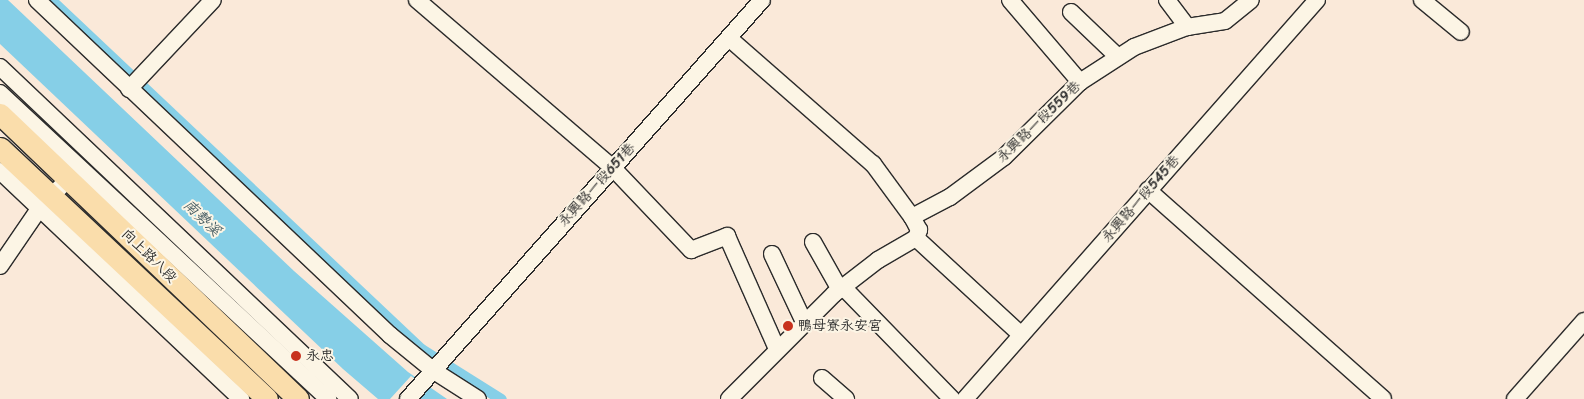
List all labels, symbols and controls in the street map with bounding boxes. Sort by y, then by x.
street label: 永興路一段559巷 [994,78,1084,166]
street label: 永興路一段651巷 [555,140,639,230]
street label: 永興路一段545巷 [1099,152,1183,246]
water label: 南勢溪 [180,196,224,240]
street label: 向上路八段 [118,226,180,286]
place label: 鴨母寮永安宮 [798,318,882,334]
marker: 鴨母寮永安宮 [782,320,794,332]
place label: 永忠 [306,348,334,364]
marker: 永忠 [290,350,302,362]

